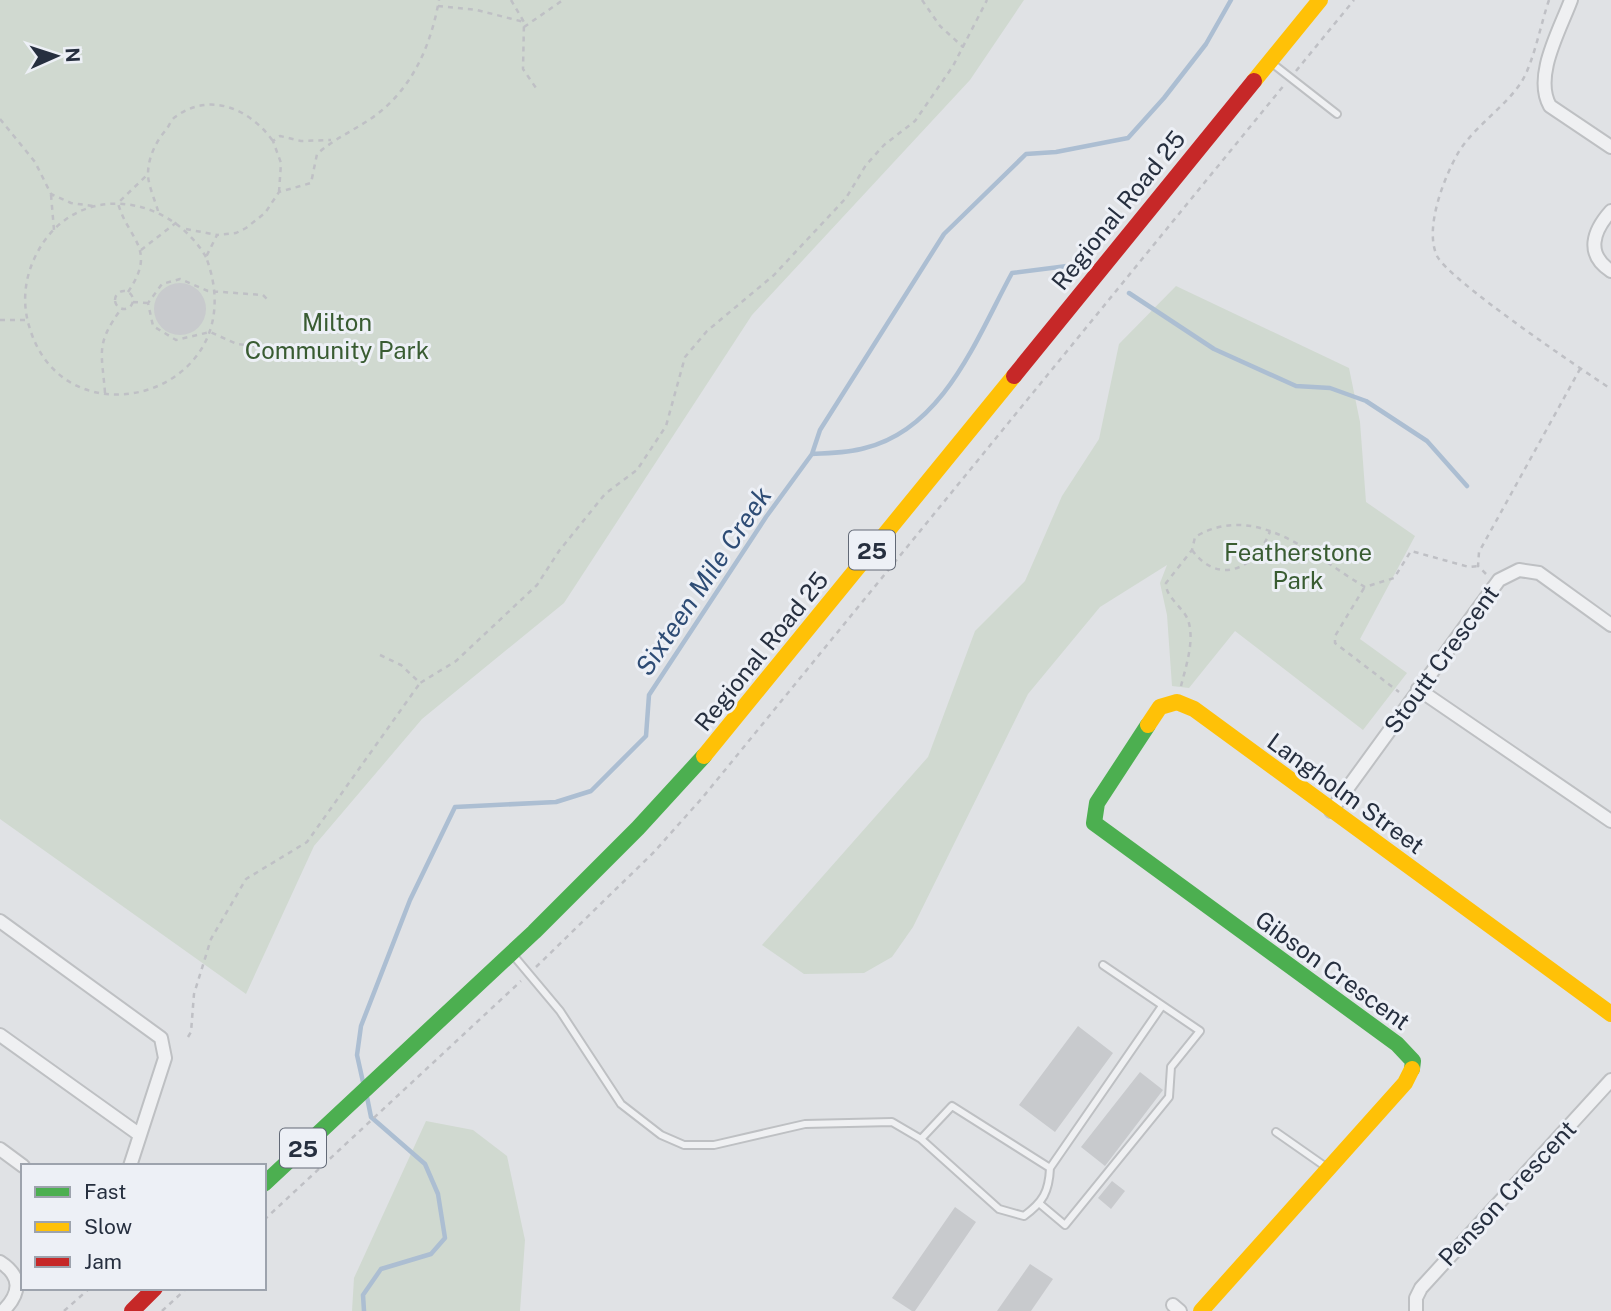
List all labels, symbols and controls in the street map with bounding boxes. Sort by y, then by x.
north arrow [21,21,91,91]
text: N [62,47,84,63]
street label: Regional Road 25 [1045,125,1191,295]
park label: Milton Community Park [245,308,429,364]
water label: Sixteen Mile Creek [628,481,778,681]
road number: 25 [849,530,895,570]
park label: Featherstone Park [1224,538,1372,594]
street label: Regional Road 25 [688,566,834,736]
street label: Stoutt Crescent [1378,580,1504,738]
street label: Langholm Street [1262,727,1430,859]
street label: Gibson Crescent [1250,905,1416,1035]
street label: Penson Crescent [1433,1115,1581,1271]
road number: 25 [280,1128,326,1168]
legend [21,1164,266,1290]
text: Fast [84,1179,126,1204]
text: Slow [84,1214,132,1239]
text: Jam [84,1249,122,1274]

